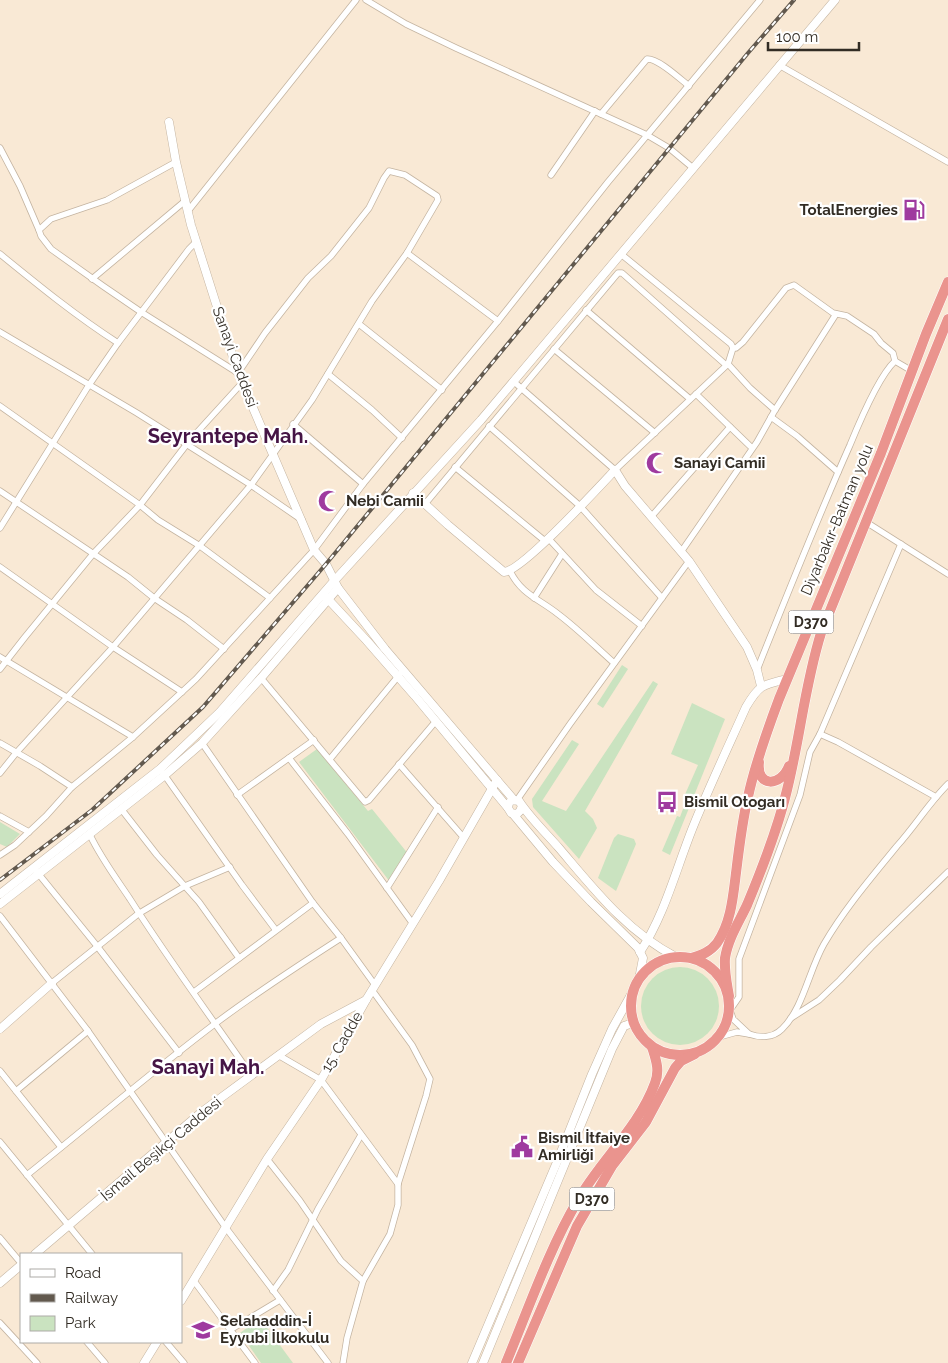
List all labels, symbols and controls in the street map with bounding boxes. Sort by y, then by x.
scale bar [768,20,859,52]
text: 100 m [776,28,818,46]
fuel station icon: TotalEnergies [901,197,927,223]
place label: TotalEnergies [800,201,898,219]
street label: Sanayi Caddesi [208,304,262,410]
district label: Seyrantepe Mah. [148,424,308,448]
street label: Diyarbakır-Batman yolu [797,442,877,598]
mosque icon: Sanayi Camii [644,450,670,476]
place label: Sanayi Camii [674,454,765,472]
mosque icon: Nebi Camii [316,488,342,514]
place label: Nebi Camii [346,492,424,510]
road number: D370 [788,610,834,634]
bus stop icon: Bismil Otogarı [654,789,680,815]
place label: Bismil Otogarı [684,793,785,811]
street label: 15. Cadde [317,1008,367,1076]
district label: Sanayi Mah. [152,1055,265,1079]
street label: İsmail Beşikçi Caddesi [96,1092,225,1205]
place label: Bismil İtfaiye Amirliği [538,1129,630,1164]
public building icon: Bismil İtfaiye Amirliği [509,1134,535,1160]
road number: D370 [570,1188,614,1210]
legend [20,1253,182,1343]
text: Road [65,1264,101,1282]
text: Railway [65,1289,118,1307]
place label: Selahaddin-İ Eyyubi İlkokulu [220,1312,329,1347]
text: Park [65,1314,96,1332]
school or university icon: Selahaddin-İ Eyyubi İlkokulu [190,1317,216,1343]

